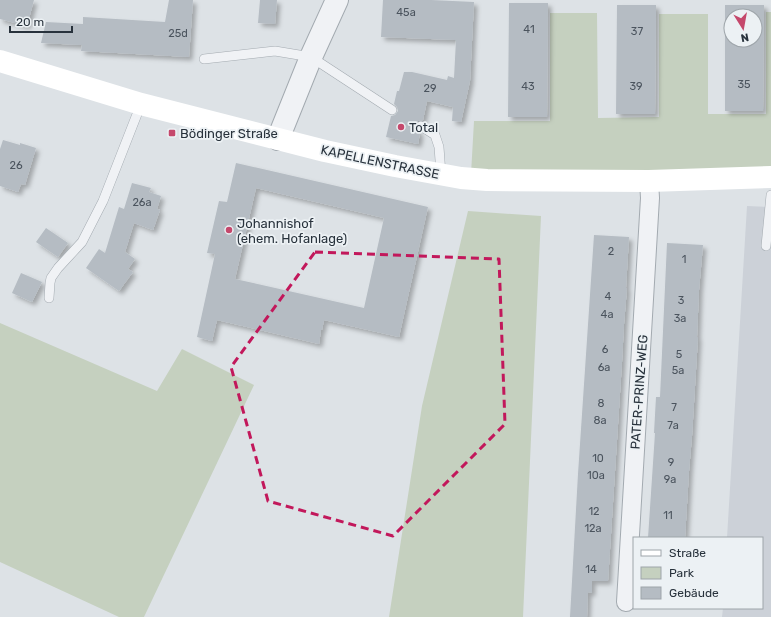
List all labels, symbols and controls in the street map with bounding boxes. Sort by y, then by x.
house number: 45a [396,6,416,19]
scale bar [10,8,72,34]
north arrow [723,8,763,48]
text: 20 m [16,15,44,29]
house number: 41 [523,23,535,36]
house number: 37 [631,25,643,38]
house number: 25d [168,27,188,40]
text: N [740,30,750,44]
house number: 35 [737,78,751,91]
house number: 43 [521,80,535,93]
house number: 39 [629,80,643,93]
house number: 29 [424,82,436,95]
place label: Total [409,120,438,135]
marker: Total [396,122,406,132]
place label: Bödinger Straße [180,126,278,142]
marker: Bödinger Straße [167,128,177,138]
street label: KAPELLENSTRASSE [319,142,441,182]
house number: 26 [9,159,23,172]
house number: 26a [132,196,152,209]
place label: Johannishof (ehem. Hofanlage) [237,216,347,247]
marker: Johannishof (ehem. Hofanlage) [224,225,234,235]
house number: 2 [608,245,614,258]
house number: 1 [682,253,686,266]
house number: 4 [605,290,612,303]
house number: 3 [678,294,685,307]
house number: 4a [601,308,613,321]
house number: 3a [674,312,686,325]
street label: PATER-PRINZ-WEG [628,334,651,450]
house number: 6 [602,343,609,356]
house number: 5 [676,348,683,361]
house number: 6a [598,361,610,374]
house number: 5a [672,364,684,377]
house number: 8 [598,397,605,410]
house number: 7 [671,401,677,414]
house number: 8a [593,414,607,427]
house number: 7a [667,419,679,432]
house number: 10 [592,452,604,465]
house number: 9 [668,456,674,469]
house number: 10a [587,469,605,482]
house number: 9a [664,473,676,486]
house number: 12 [588,505,600,518]
house number: 11 [663,509,673,522]
house number: 12a [584,522,602,535]
legend [633,537,763,609]
text: Straße [669,546,706,560]
house number: 14 [585,563,597,576]
text: Park [669,566,695,580]
text: Gebäude [669,586,719,600]

